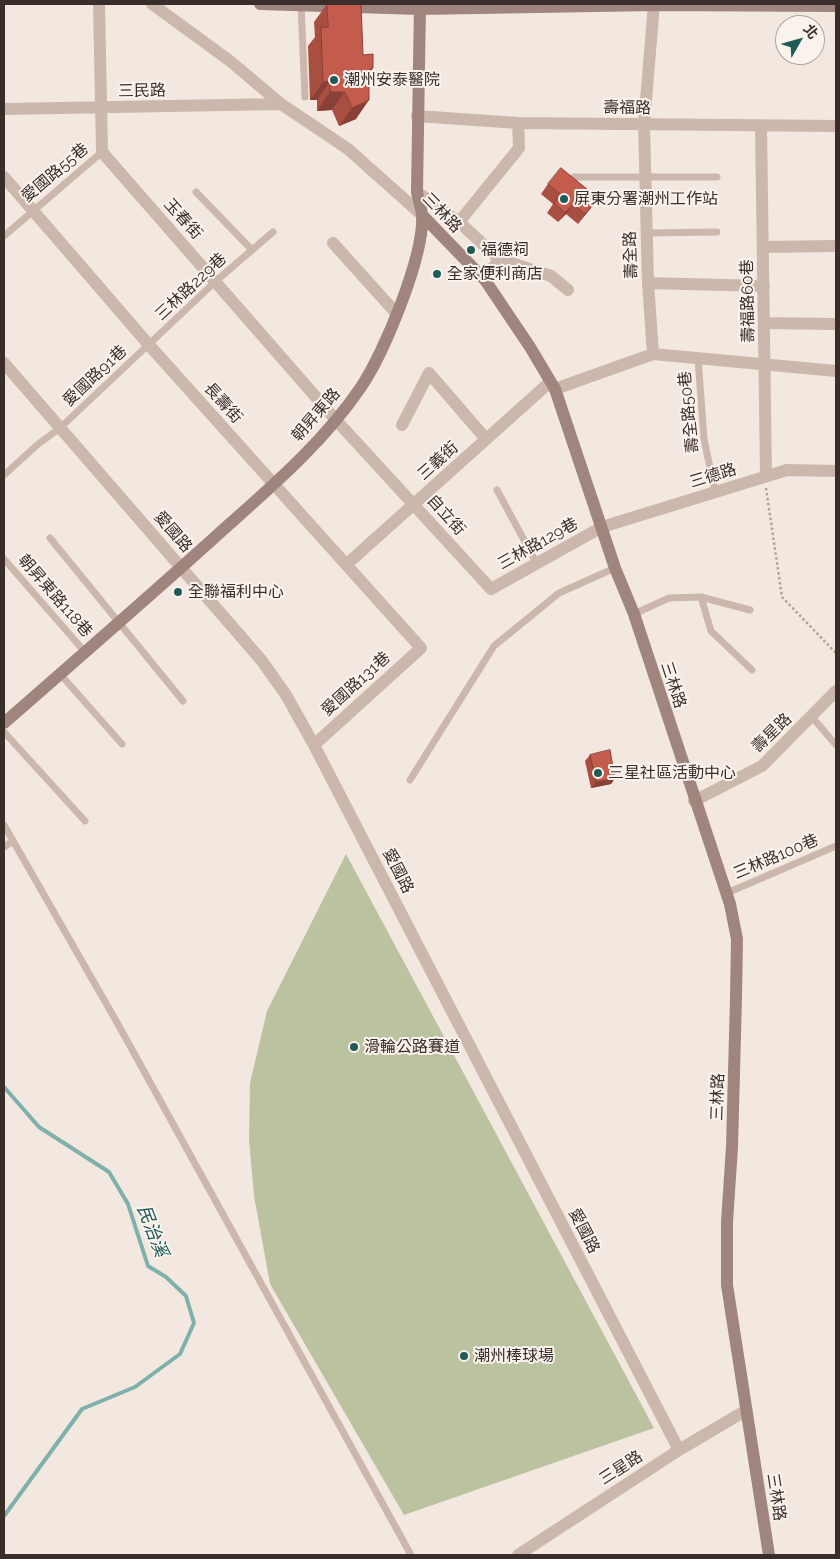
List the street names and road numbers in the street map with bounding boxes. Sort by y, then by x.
street label: 三民路 [118,81,166,101]
street label: 壽福路 [603,98,651,118]
street label: 愛國路55巷 [18,139,92,207]
street label: 三林路 [418,189,466,237]
street label: 玉春街 [160,195,206,243]
street label: 壽全路 [621,231,641,279]
street label: 三林路229巷 [152,249,230,325]
street label: 壽福路60巷 [738,259,758,343]
street label: 愛國路91巷 [59,342,131,410]
street label: 壽全路50巷 [675,370,703,454]
street label: 長壽街 [200,379,246,427]
street label: 朝昇東路 [288,385,344,445]
street label: 三義街 [414,438,462,484]
street label: 三德路 [687,460,739,492]
street label: 自立街 [423,491,469,539]
street label: 愛國路 [150,508,196,556]
street label: 三林路129巷 [495,514,581,574]
street label: 朝昇東路118巷 [14,551,96,641]
street label: 愛國路131巷 [318,648,394,720]
street label: 三林路 [656,659,690,711]
street label: 壽星路 [748,709,796,757]
street label: 三林路100巷 [731,830,821,884]
street label: 愛國路 [379,845,417,897]
street label: 三林路 [708,1073,728,1121]
street label: 愛國路 [565,1205,603,1257]
street label: 三星路 [596,1447,646,1489]
street label: 三林路 [763,1472,789,1522]

